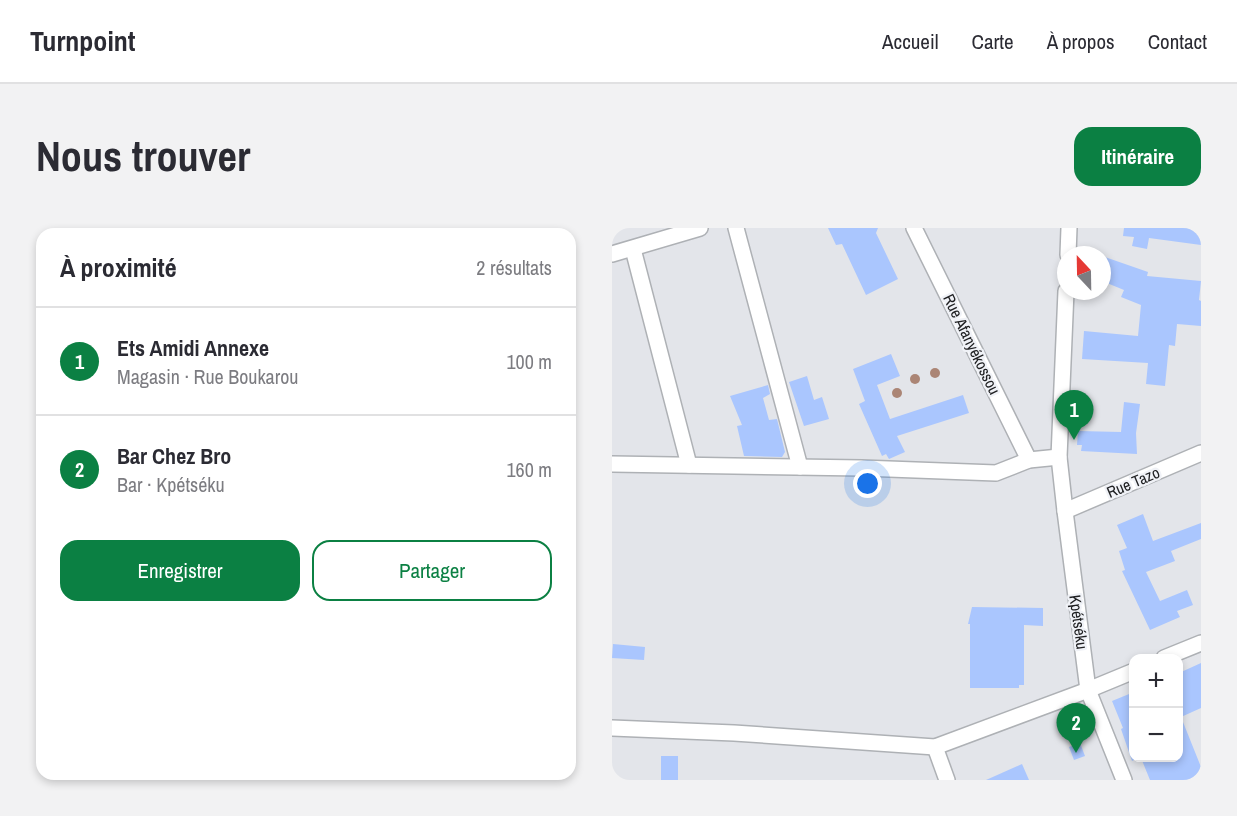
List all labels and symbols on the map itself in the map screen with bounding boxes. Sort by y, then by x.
north arrow [1057,246,1111,300]
street label: Rue Afanyékossou [938,290,1006,398]
pin: 1 [1054,390,1094,440]
street label: Rue Tazo [1103,461,1163,503]
your location [853,469,882,498]
street label: Kpétséku [1064,593,1094,651]
pin: 2 [1056,704,1096,753]

